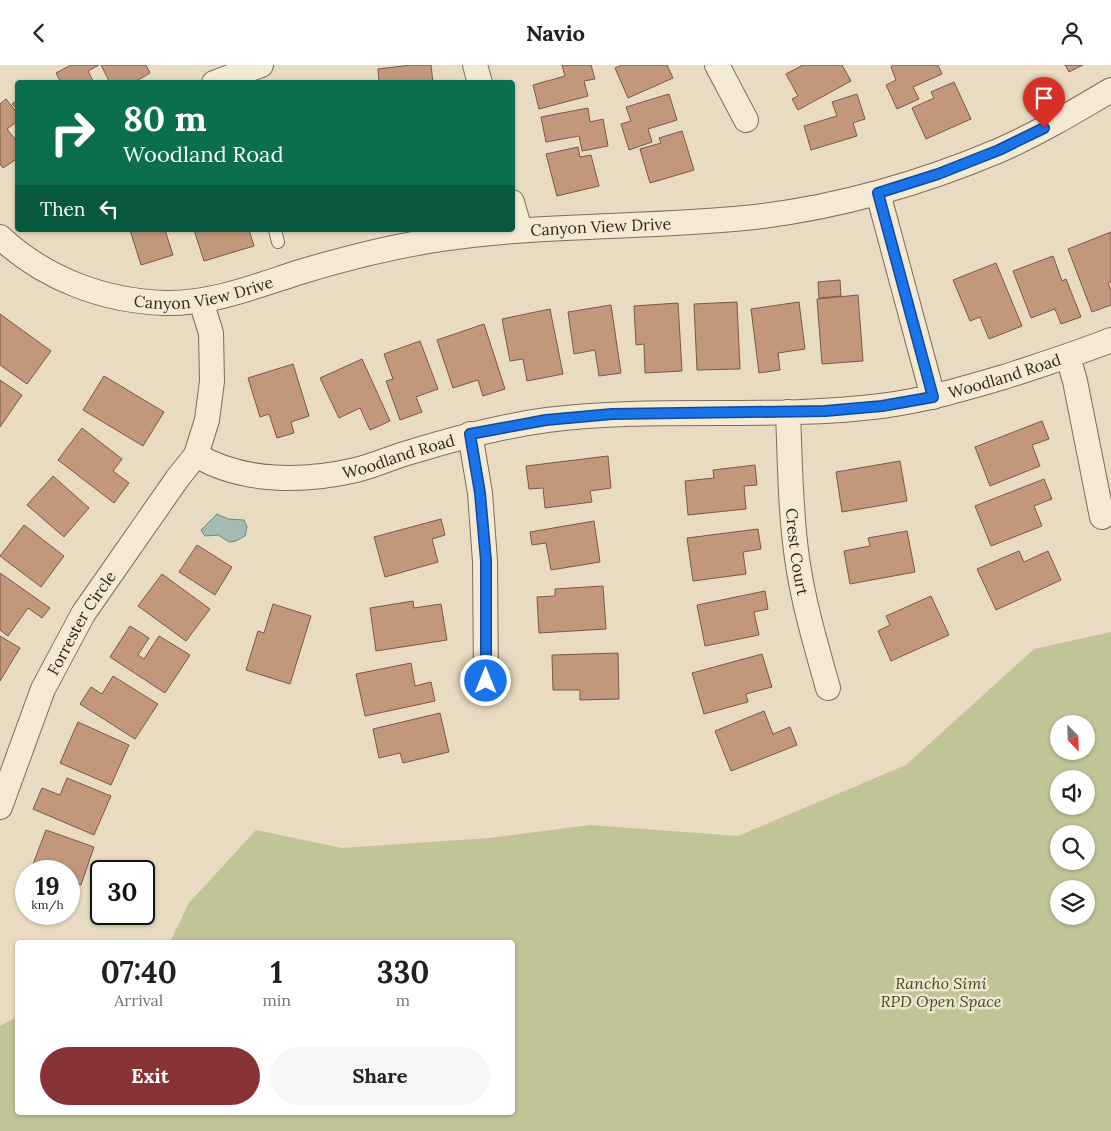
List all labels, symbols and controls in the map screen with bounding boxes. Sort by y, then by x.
icon: back [25,19,53,47]
text: Navio [526,19,585,47]
icon: person [1058,19,1086,47]
pin [1023,77,1065,128]
icon: arrive [1030,84,1058,112]
text: 80 m [123,96,207,141]
icon: right [40,100,105,165]
text: Woodland Road [123,140,284,168]
icon: left [95,195,123,223]
text: Then [40,197,85,221]
street label: Canyon View Drive [530,213,672,240]
street label: Canyon View Drive [133,272,276,313]
street label: Woodland Road [946,349,1064,402]
street label: Woodland Road [340,430,457,483]
street label: Crest Court [782,507,814,598]
street label: Forrester Circle [42,567,120,678]
position arrow [459,654,511,706]
north arrow [1050,715,1095,760]
map controls [1050,715,1095,925]
button: sound [1050,770,1095,815]
button: search [1050,825,1095,870]
speed limit sign: 30 [90,860,155,925]
text: 19 [35,870,60,902]
button: layers [1050,880,1095,925]
text: km/h [31,897,64,912]
text: 07:40 [101,953,177,991]
text: 1 [271,953,283,991]
text: 330 [377,953,429,991]
park label: Rancho Simi RPD Open Space [881,973,1002,1011]
text: Arrival [114,990,163,1010]
text: min [262,990,291,1010]
text: m [396,990,410,1010]
button: Exit [40,1047,260,1105]
button: Share [270,1047,490,1105]

